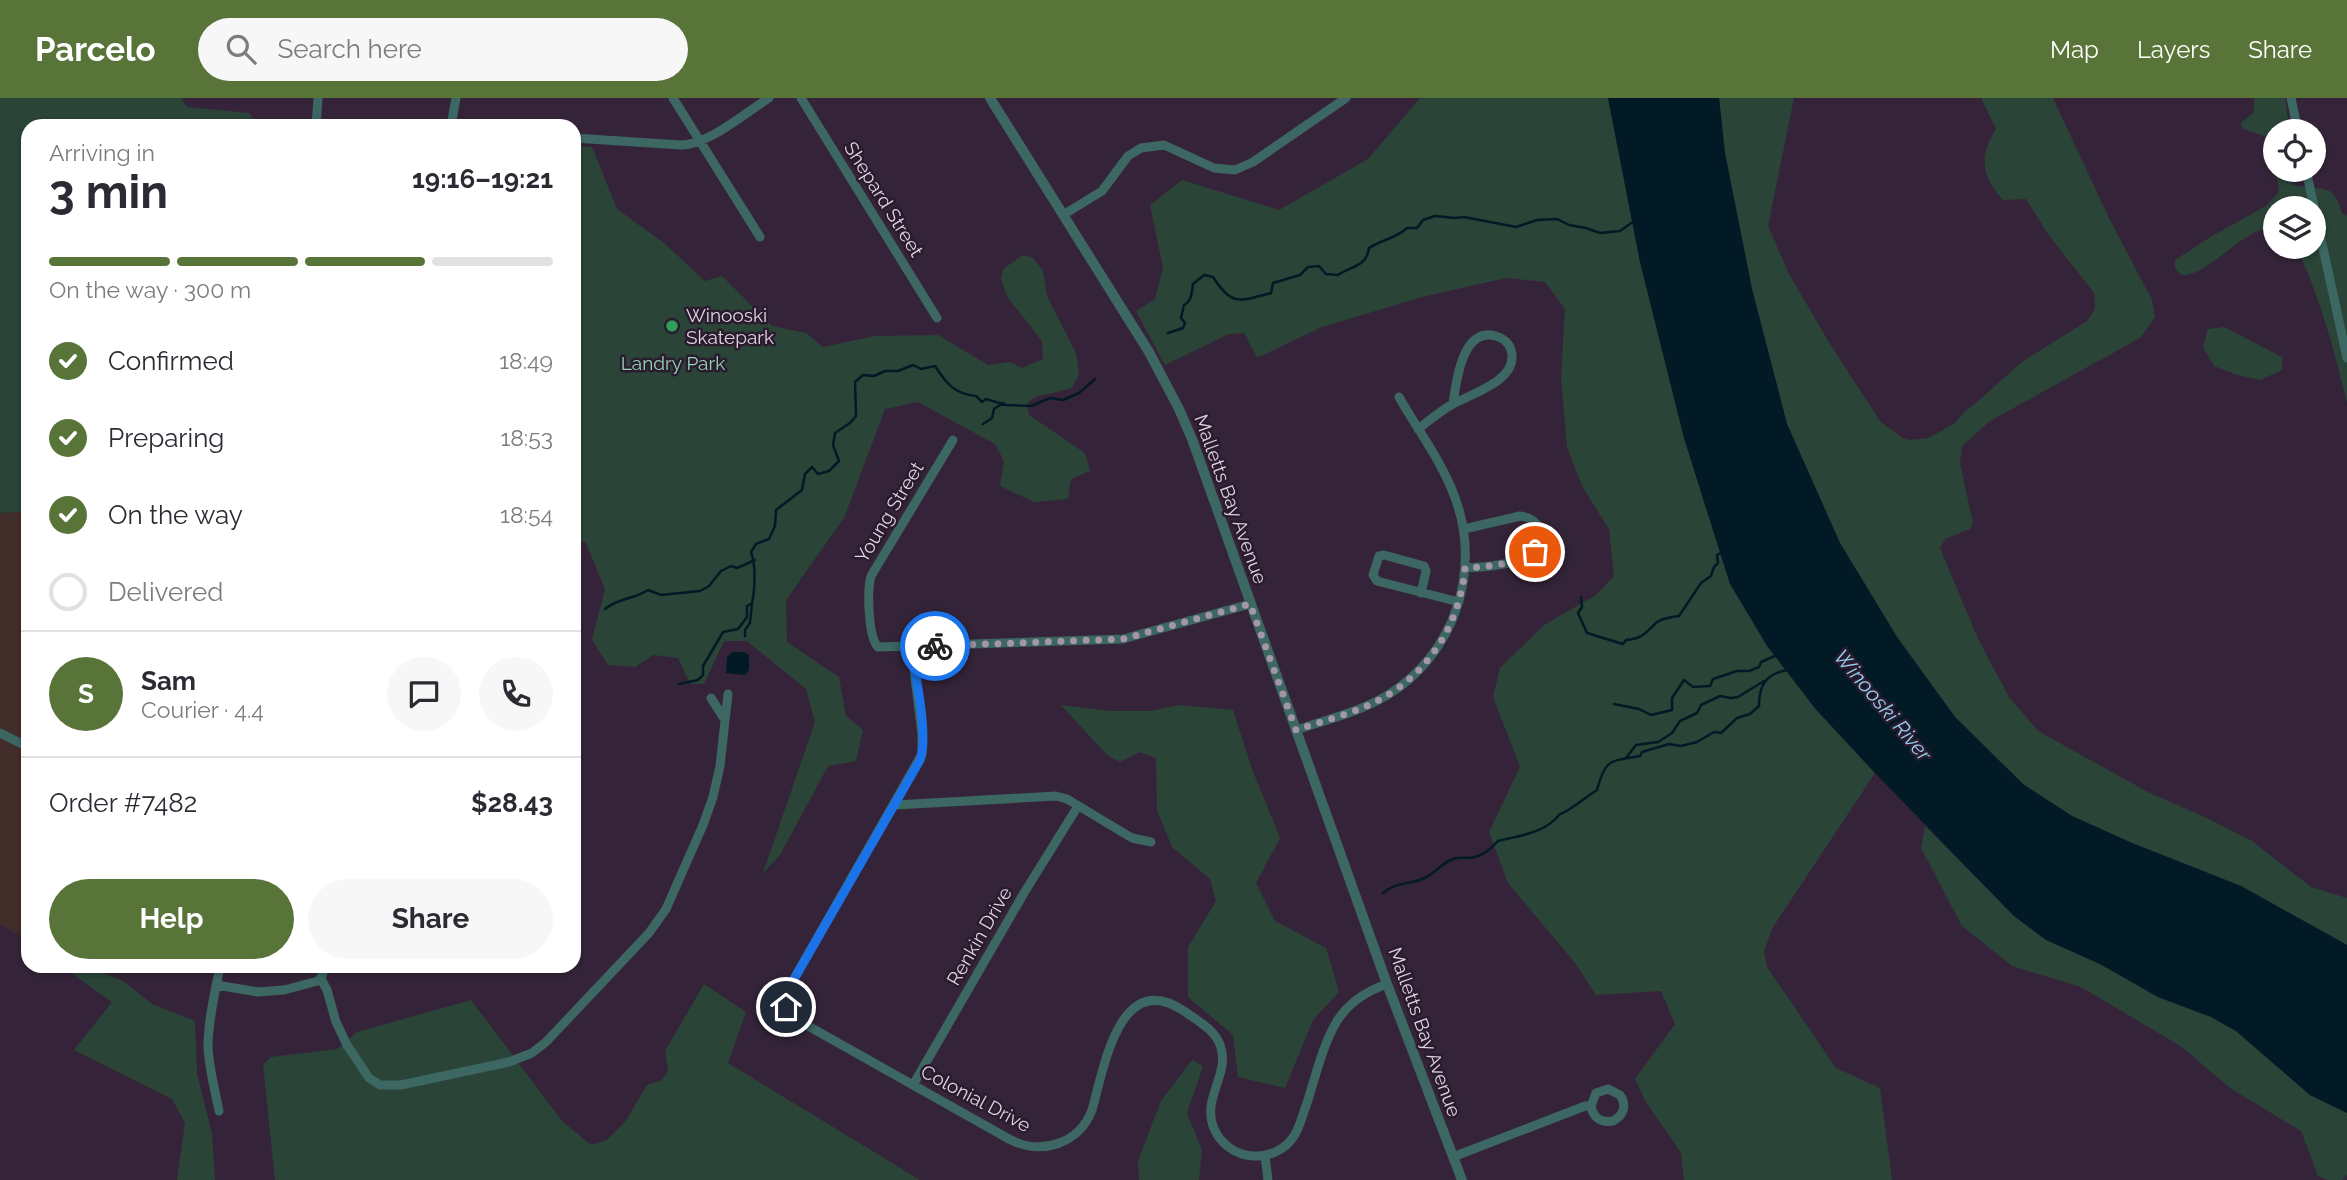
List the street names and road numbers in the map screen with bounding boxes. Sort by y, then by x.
street label: Shepard Street [840,137,929,261]
street label: Malletts Bay Avenue [1190,411,1272,587]
street label: Young Street [850,457,928,566]
street label: Renkin Drive [942,883,1016,989]
street label: Malletts Bay Avenue [1384,944,1466,1120]
street label: Colonial Drive [917,1060,1035,1136]

